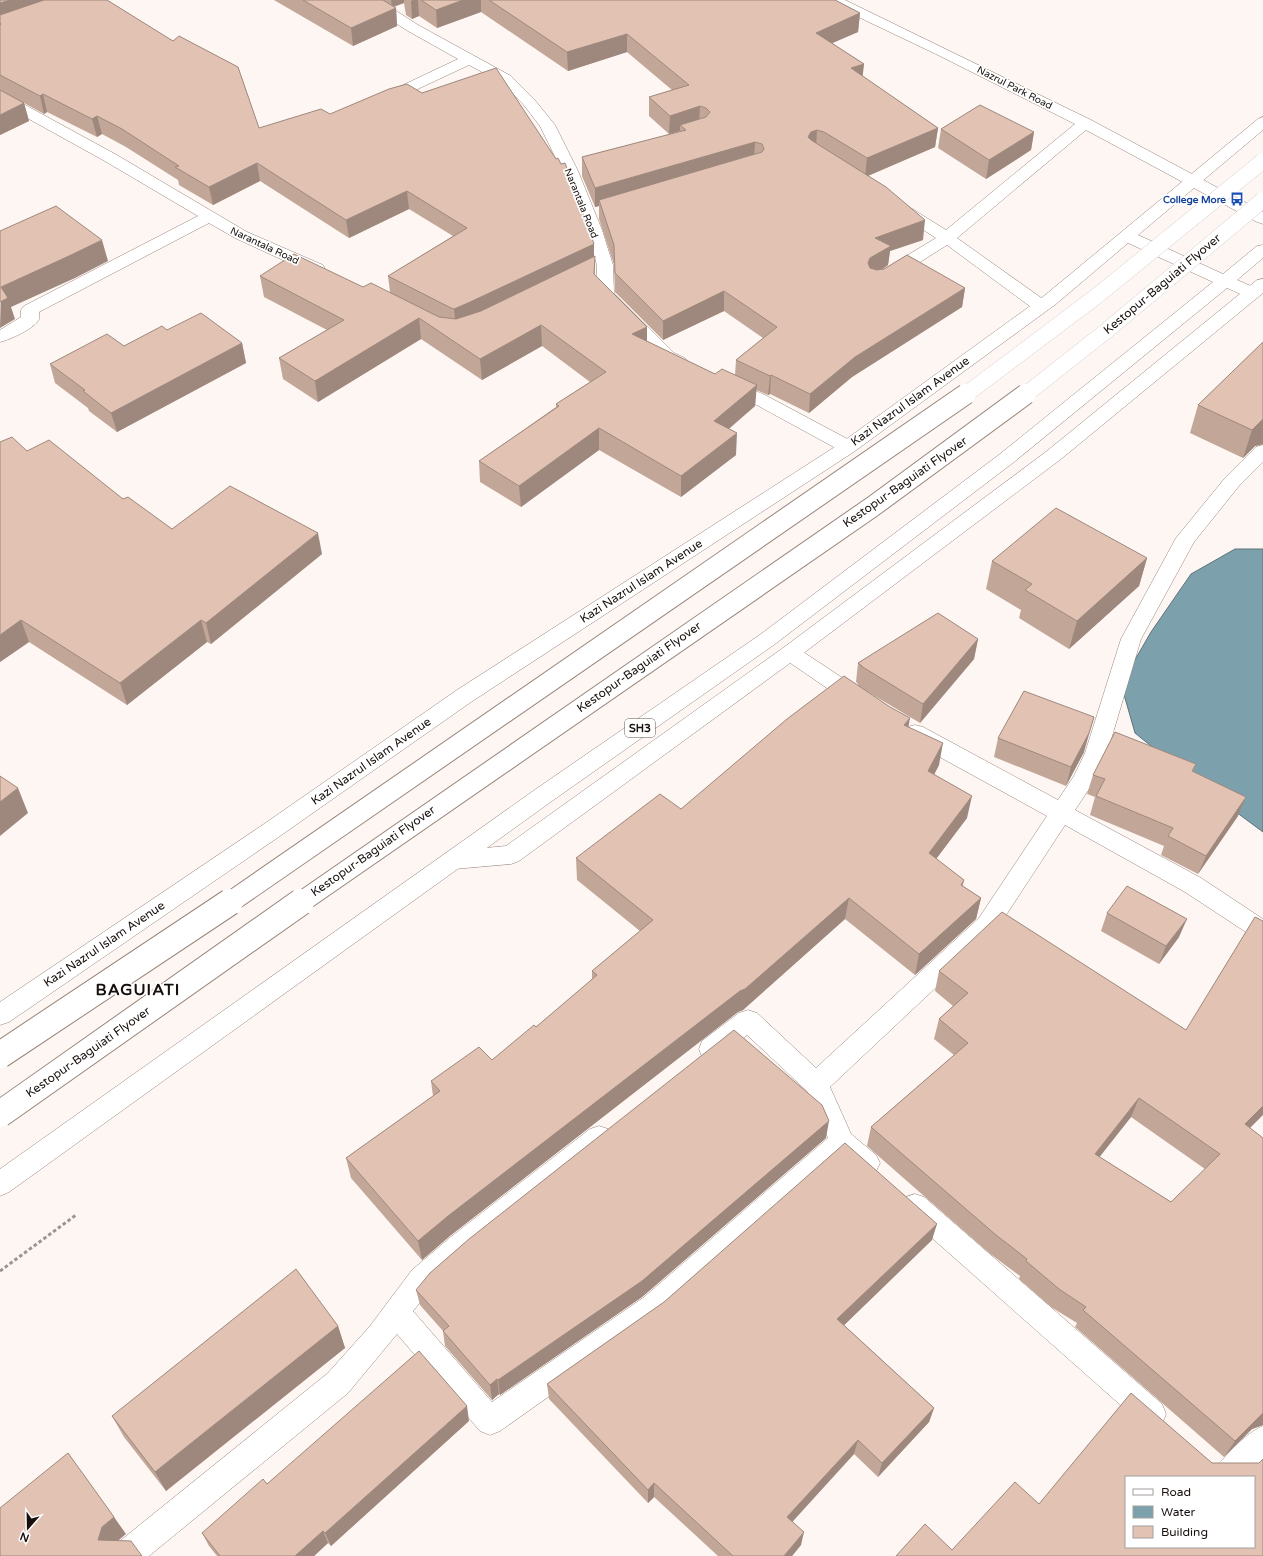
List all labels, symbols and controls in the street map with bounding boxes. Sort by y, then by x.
street label: Nazrul Park Road [975,64,1054,112]
street label: Narantala Road [562,167,601,240]
bus stop icon: College More [1229,191,1245,207]
place label: College More [1163,194,1226,206]
street label: Narantala Road [228,225,301,267]
street label: Kestopur-Baguiati Flyover [1101,231,1224,337]
street label: Kazi Nazrul Islam Avenue [848,353,972,449]
street label: Kestopur-Baguiati Flyover [840,433,970,530]
street label: Kazi Nazrul Islam Avenue [577,536,705,626]
street label: Kestopur-Baguiati Flyover [574,618,704,715]
street label: Kazi Nazrul Islam Avenue [308,714,434,808]
road number: SH3 [625,719,655,737]
street label: Kestopur-Baguiati Flyover [308,802,438,899]
street label: Kazi Nazrul Islam Avenue [41,898,167,990]
district label: BAGUIATI [96,980,180,1000]
street label: Kestopur-Baguiati Flyover [23,1003,153,1100]
legend [1125,1476,1255,1548]
text: Road [1161,1485,1191,1499]
text: Water [1161,1505,1196,1519]
north arrow [8,1508,48,1548]
text: Building [1161,1525,1208,1539]
text: N [18,1529,31,1545]

